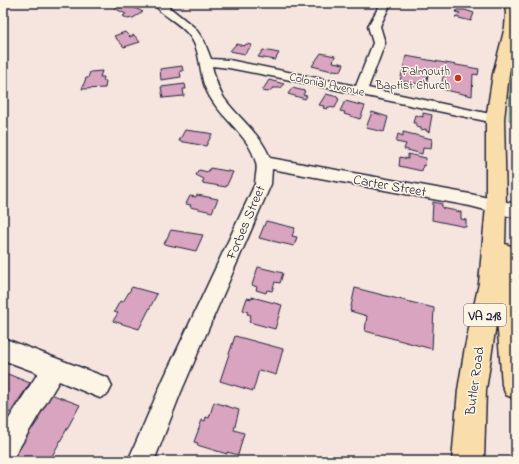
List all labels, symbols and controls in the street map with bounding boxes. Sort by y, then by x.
place label: Falmouth Baptist Church [375,63,450,95]
street label: Colonial Avenue [288,68,367,102]
marker: Falmouth Baptist Church [453,73,463,83]
street label: Carter Street [352,170,428,203]
street label: Forbes Street [221,182,272,264]
road number: VA 218 [464,304,506,326]
street label: Butler Road [460,345,491,418]

